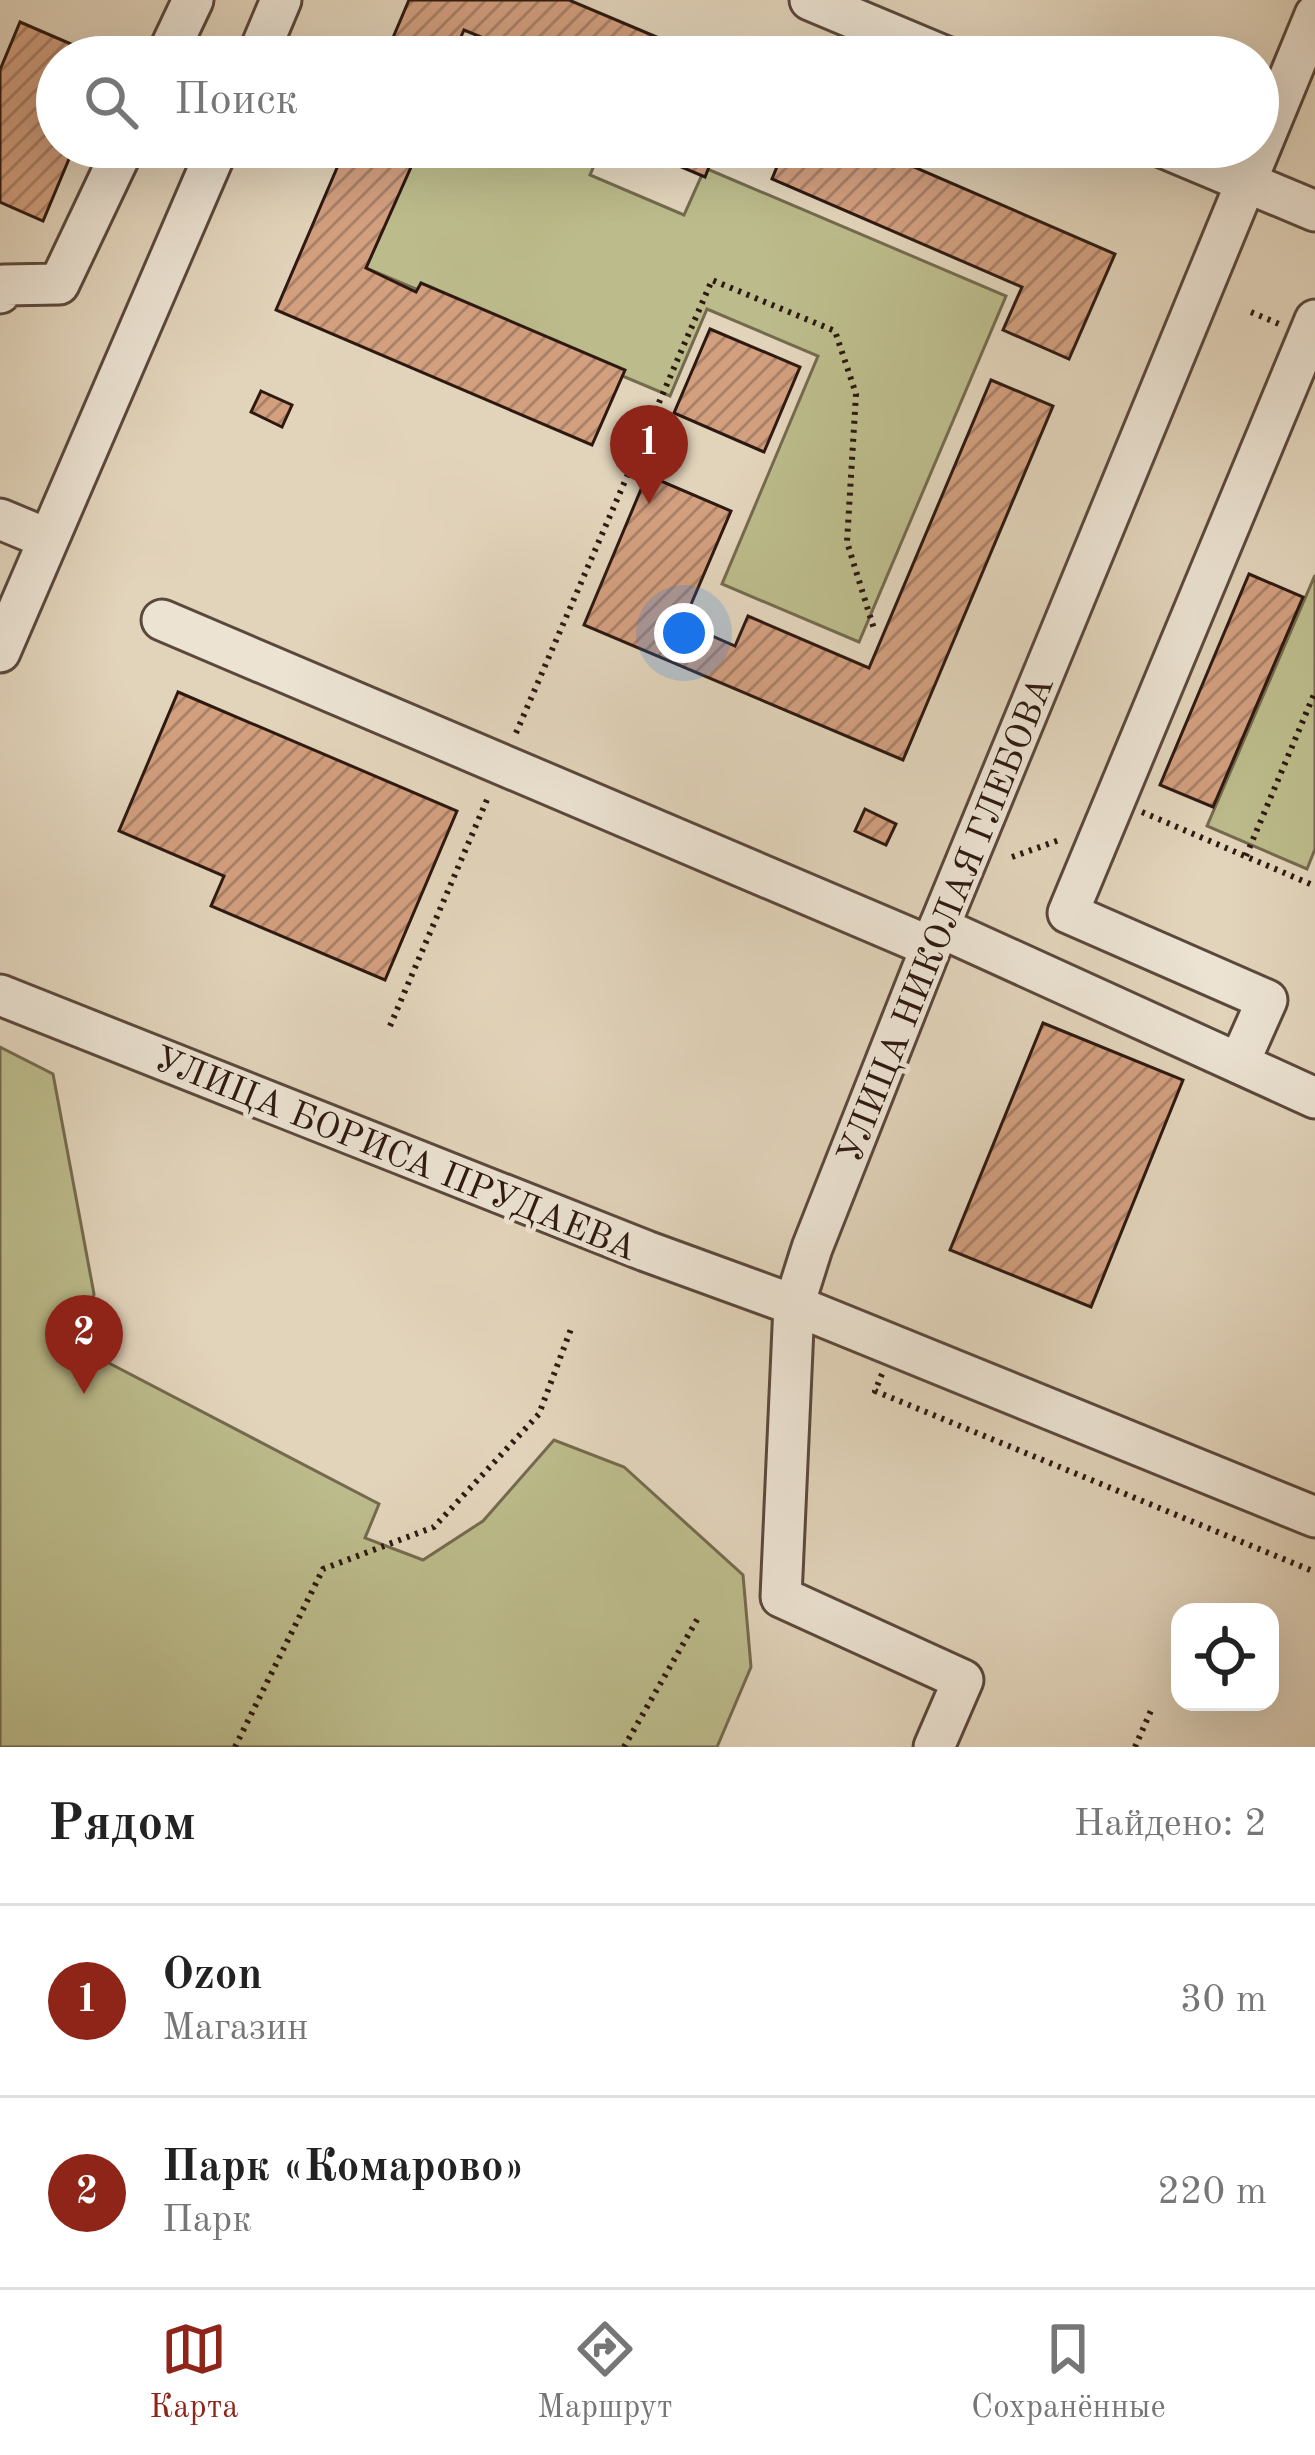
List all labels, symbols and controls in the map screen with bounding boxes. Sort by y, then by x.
search box [36,36,1279,168]
icon: search [78,69,144,135]
text: Поиск [174,79,298,124]
pin: 1 [610,405,688,504]
your location [654,603,714,663]
street label: УЛИЦА НИКОЛАЯ ГЛЕБОВА [833,672,1062,1169]
street label: УЛИЦА БОРИСА ПРУДАЕВА [148,1042,641,1269]
pin: 2 [45,1295,123,1394]
map controls [1171,1603,1279,1711]
button: locate [1171,1603,1279,1711]
text: Рядом [48,1800,196,1851]
text: Найдено: 2 [1074,1805,1267,1844]
text: Ozon [162,1954,262,1999]
text: 1 [76,1981,98,2020]
text: 30 m [1180,1981,1267,2020]
text: Магазин [162,2009,308,2048]
text: Парк «Комарово» [162,2146,525,2191]
text: 2 [76,2173,98,2212]
text: 220 m [1157,2173,1267,2212]
text: Парк [162,2201,252,2240]
tab: Карта [149,2316,239,2429]
tab: Маршрут [537,2316,673,2429]
tab: Сохранённые [971,2316,1166,2429]

